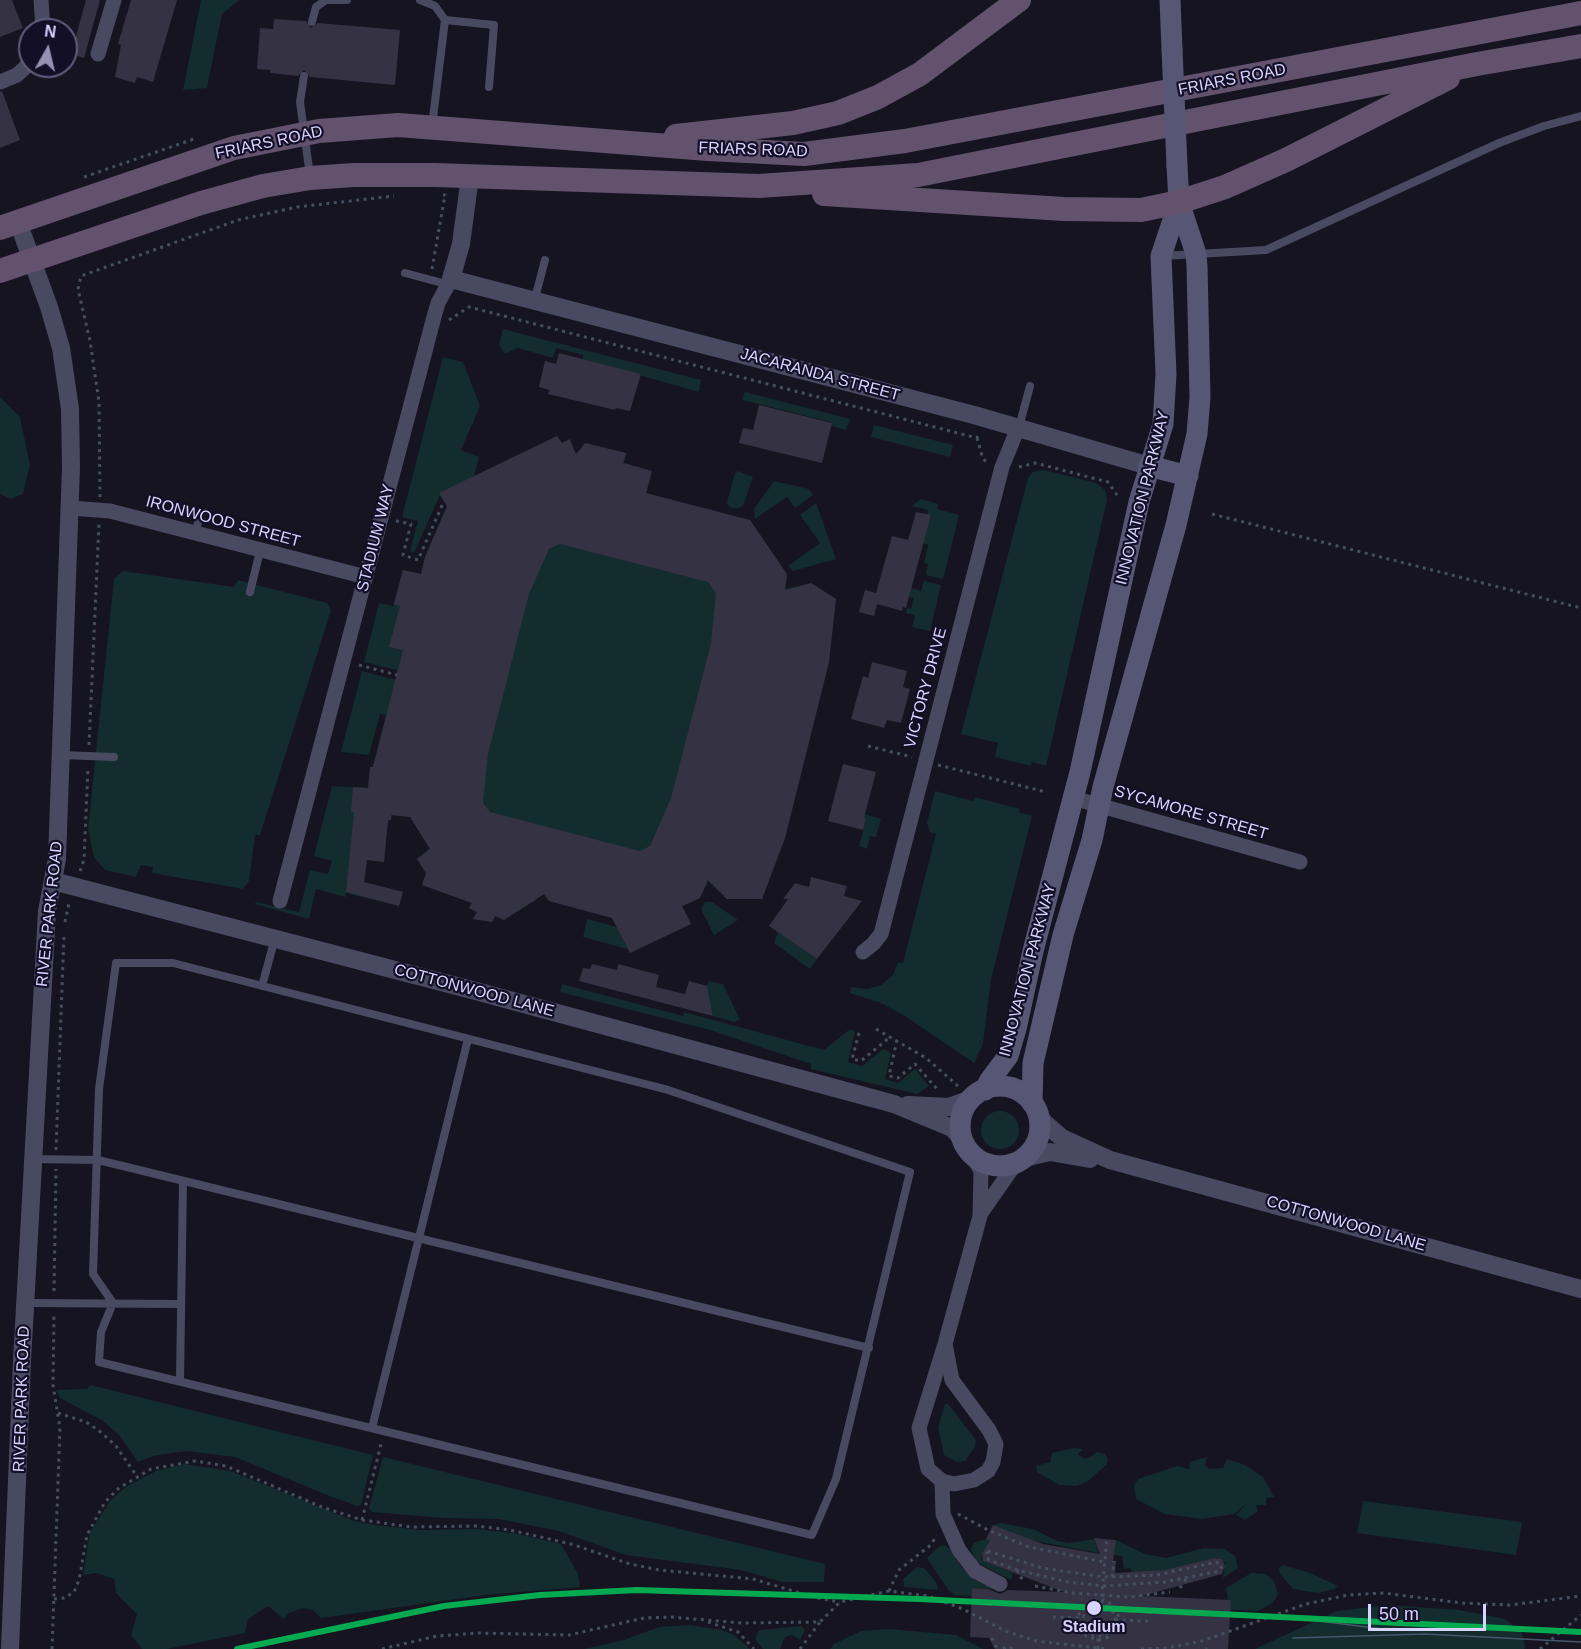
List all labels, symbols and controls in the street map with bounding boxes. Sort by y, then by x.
north arrow [18,18,78,78]
text: N [43,22,57,41]
street label: FRIARS ROAD [1177,60,1287,100]
street label: FRIARS ROAD [214,122,324,164]
street label: FRIARS ROAD [698,138,808,162]
street label: JACARANDA STREET [738,344,902,406]
street label: INNOVATION PARKWAY [1112,409,1174,587]
street label: STADIUM WAY [353,482,399,594]
street label: IRONWOOD STREET [144,492,302,552]
street label: VICTORY DRIVE [901,626,951,750]
street label: SYCAMORE STREET [1112,782,1270,844]
street label: RIVER PARK ROAD [33,840,67,988]
street label: INNOVATION PARKWAY [996,881,1060,1059]
street label: COTTONWOOD LANE [392,960,556,1022]
street label: COTTONWOOD LANE [1264,1192,1428,1256]
street label: RIVER PARK ROAD [10,1326,34,1472]
scale bar [1371,1592,1490,1630]
marker: Stadium [1085,1599,1103,1617]
text: 50 m [1379,1604,1419,1624]
place label: Stadium [1062,1618,1126,1638]

